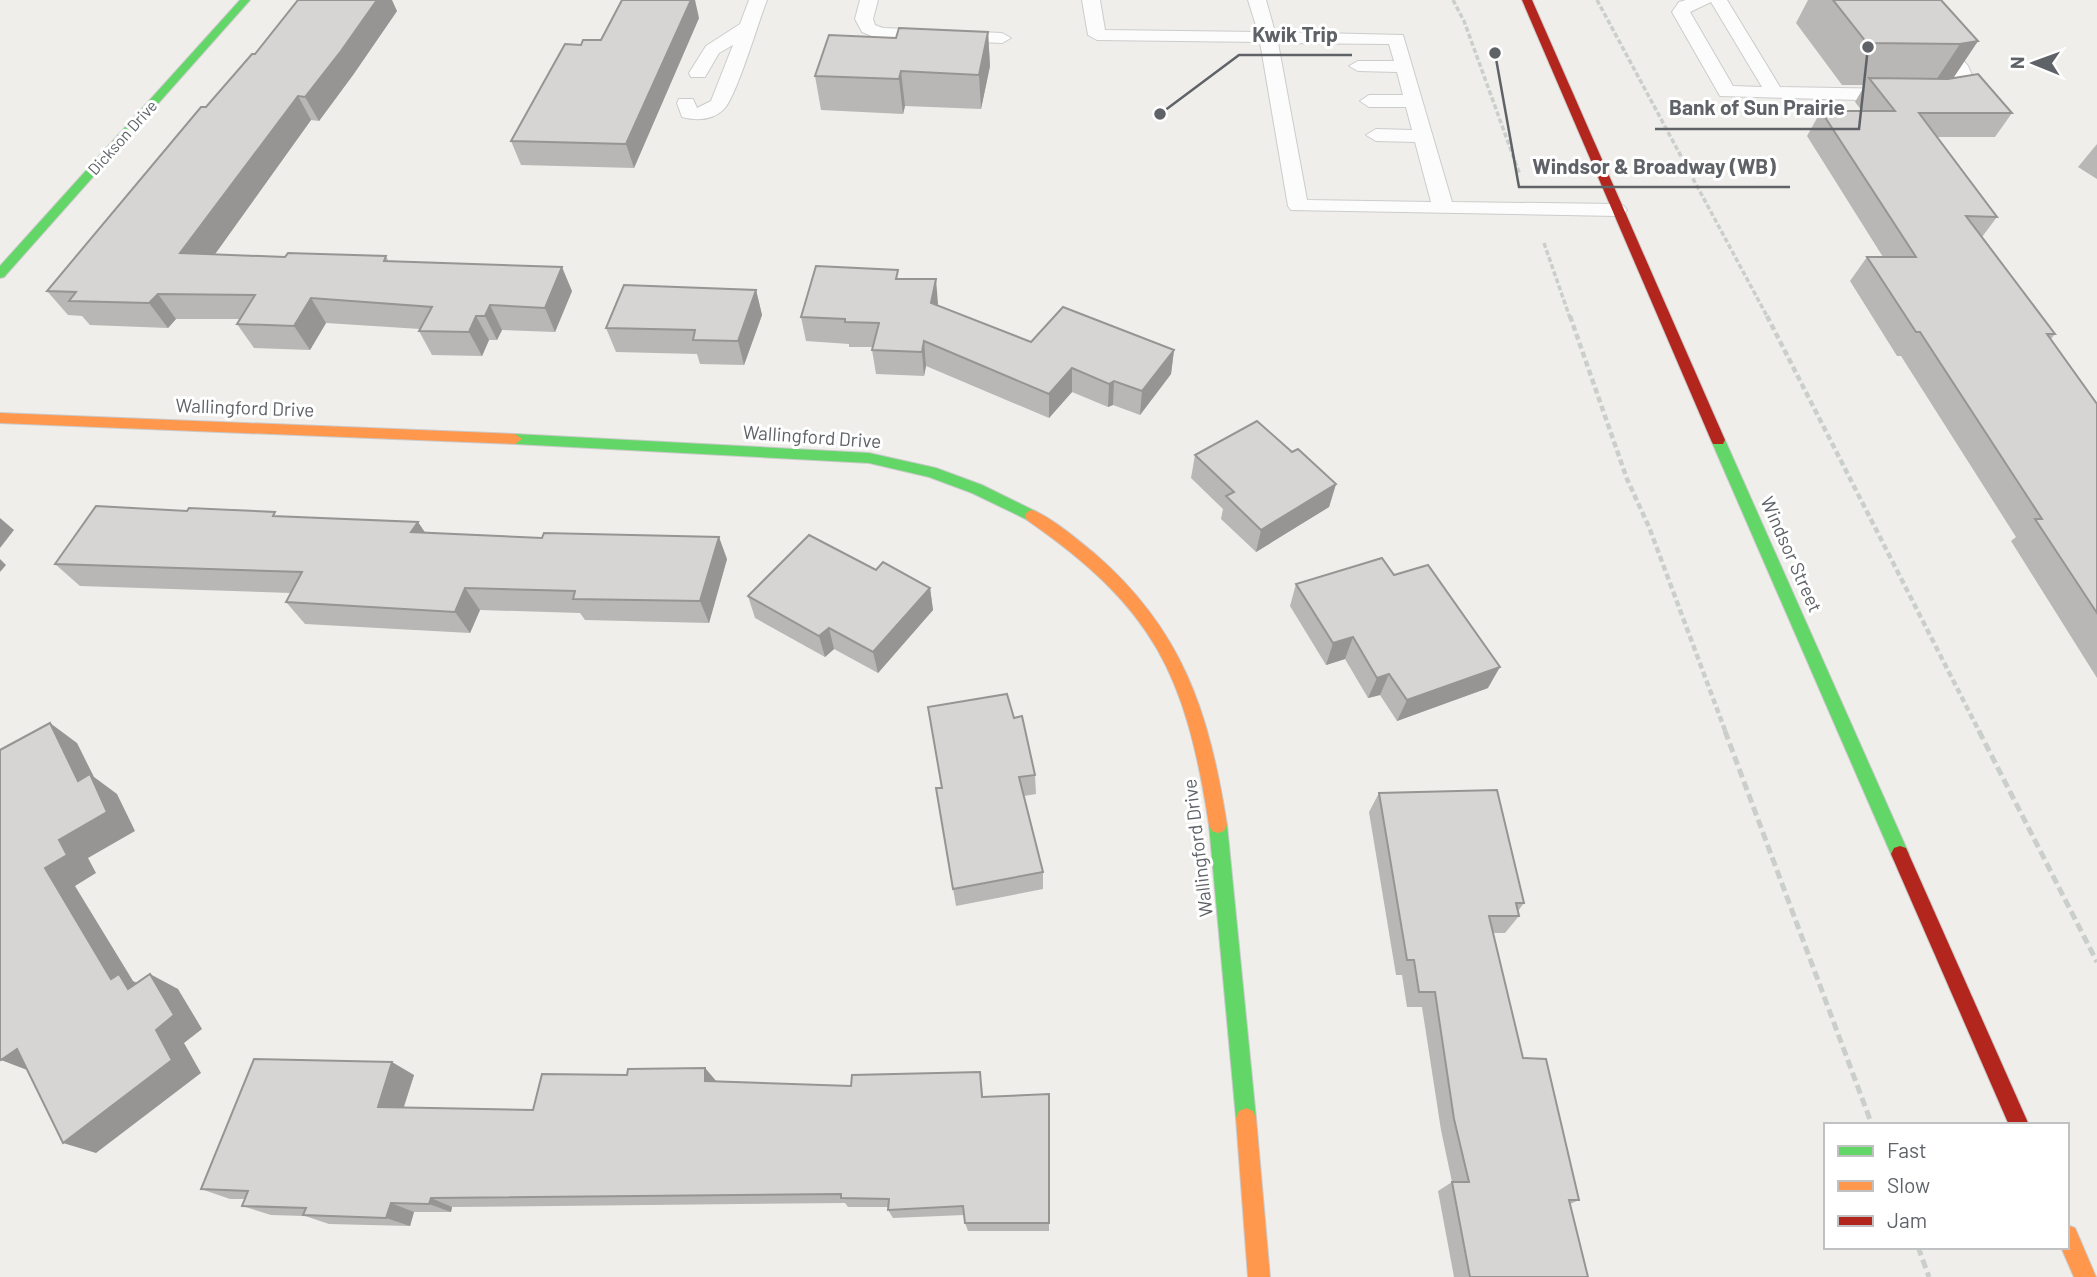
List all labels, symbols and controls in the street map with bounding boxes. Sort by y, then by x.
callout: Kwik Trip [1239,13,1352,55]
text: Kwik Trip [1252,21,1338,46]
north arrow [1999,28,2069,98]
text: N [2005,56,2028,69]
callout: Bank of Sun Prairie [1655,87,1859,129]
text: Bank of Sun Prairie [1669,94,1845,119]
street label: Dickson Drive [83,96,161,178]
callout: Windsor & Broadway (WB) [1519,145,1790,187]
text: Windsor & Broadway (WB) [1532,153,1776,178]
street label: Wallingford Drive [175,393,315,421]
street label: Wallingford Drive [742,420,882,452]
street label: Windsor Street [1756,493,1828,615]
street label: Wallingford Drive [1177,778,1217,918]
legend [1824,1123,2069,1249]
text: Fast [1887,1137,1927,1162]
text: Slow [1887,1172,1930,1197]
text: Jam [1887,1207,1927,1232]

